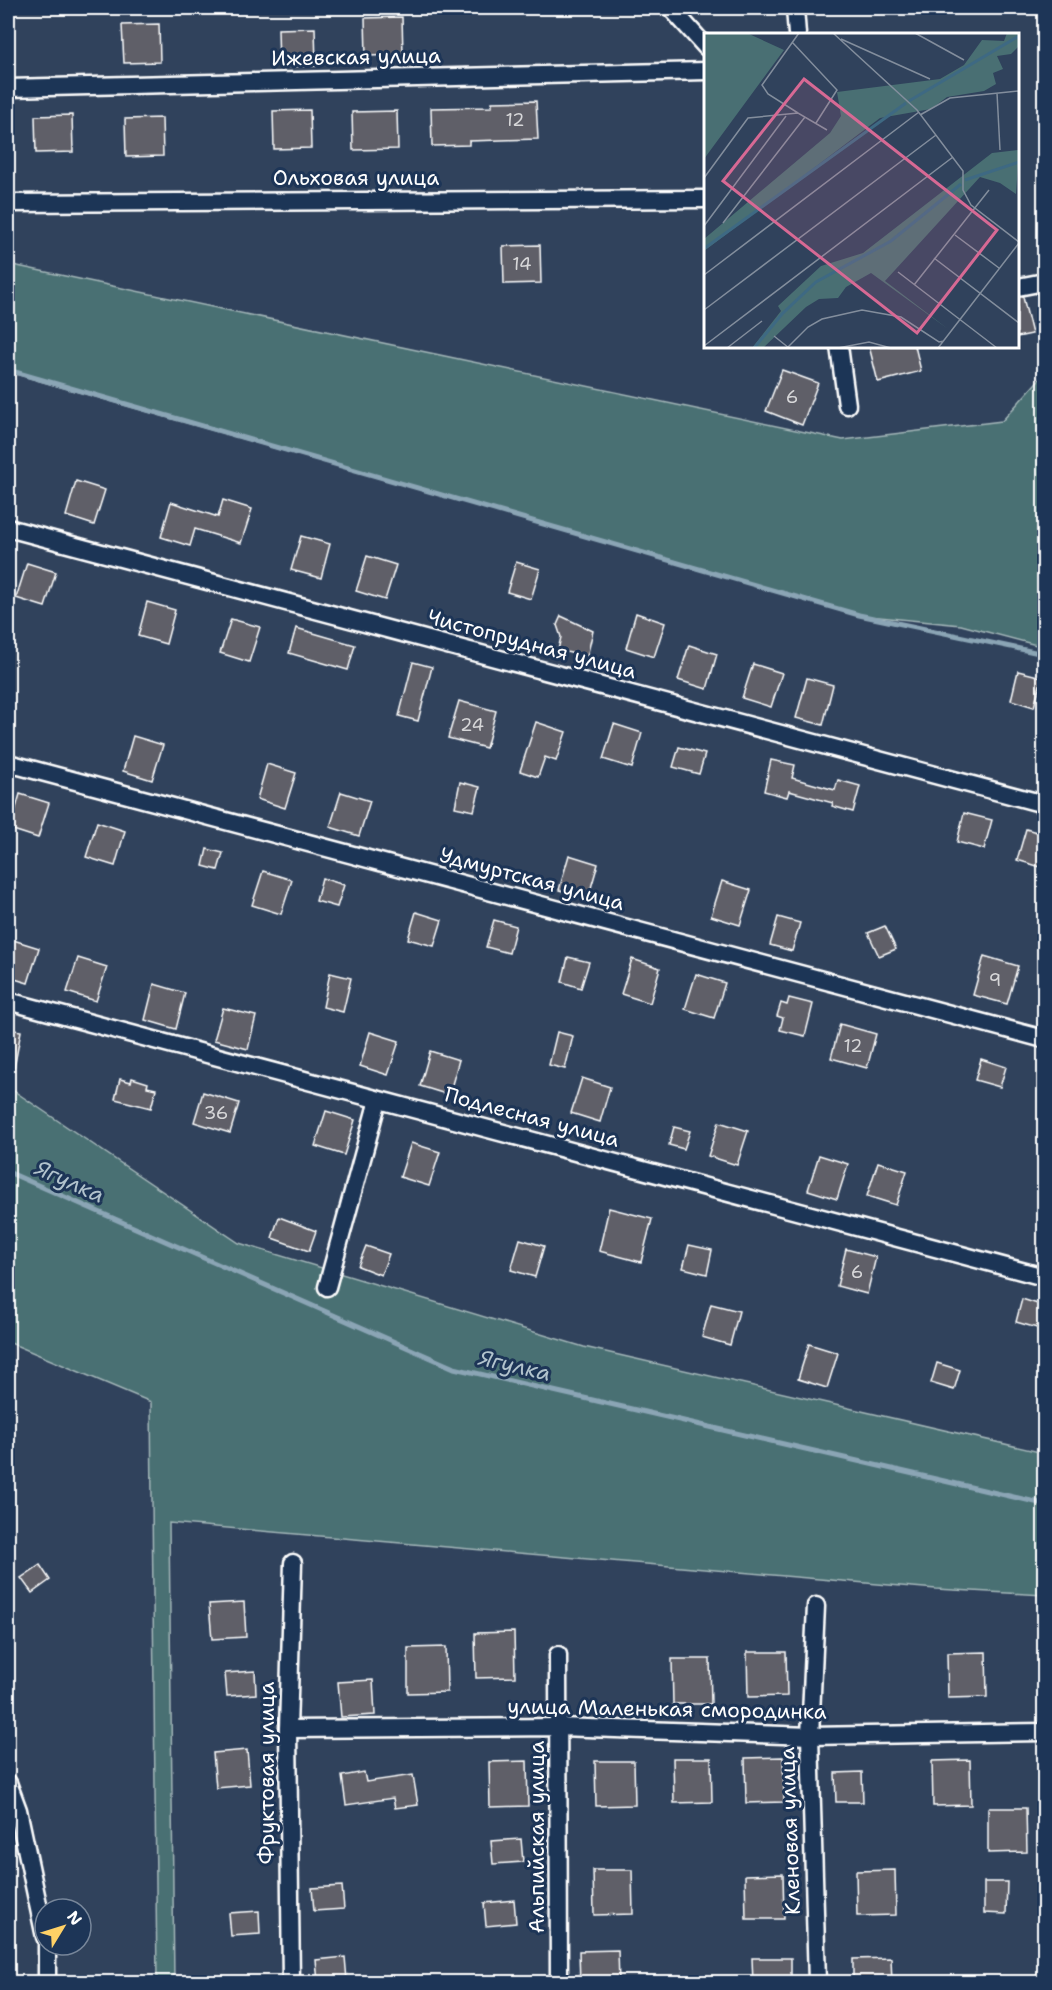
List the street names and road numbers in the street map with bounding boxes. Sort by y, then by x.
street label: Ижевская улица [271,42,441,72]
street label: Ольховая улица [273,164,439,192]
street label: Чистопрудная улица [424,603,640,685]
street label: Удмуртская улица [436,841,628,917]
street label: Подлесная улица [441,1080,623,1154]
street label: Фруктовая улица [253,1682,281,1864]
street label: улица Маленькая смородинка [507,1692,827,1726]
street label: Альпийская улица [523,1741,551,1933]
street label: Кленовая улица [773,1746,807,1916]

